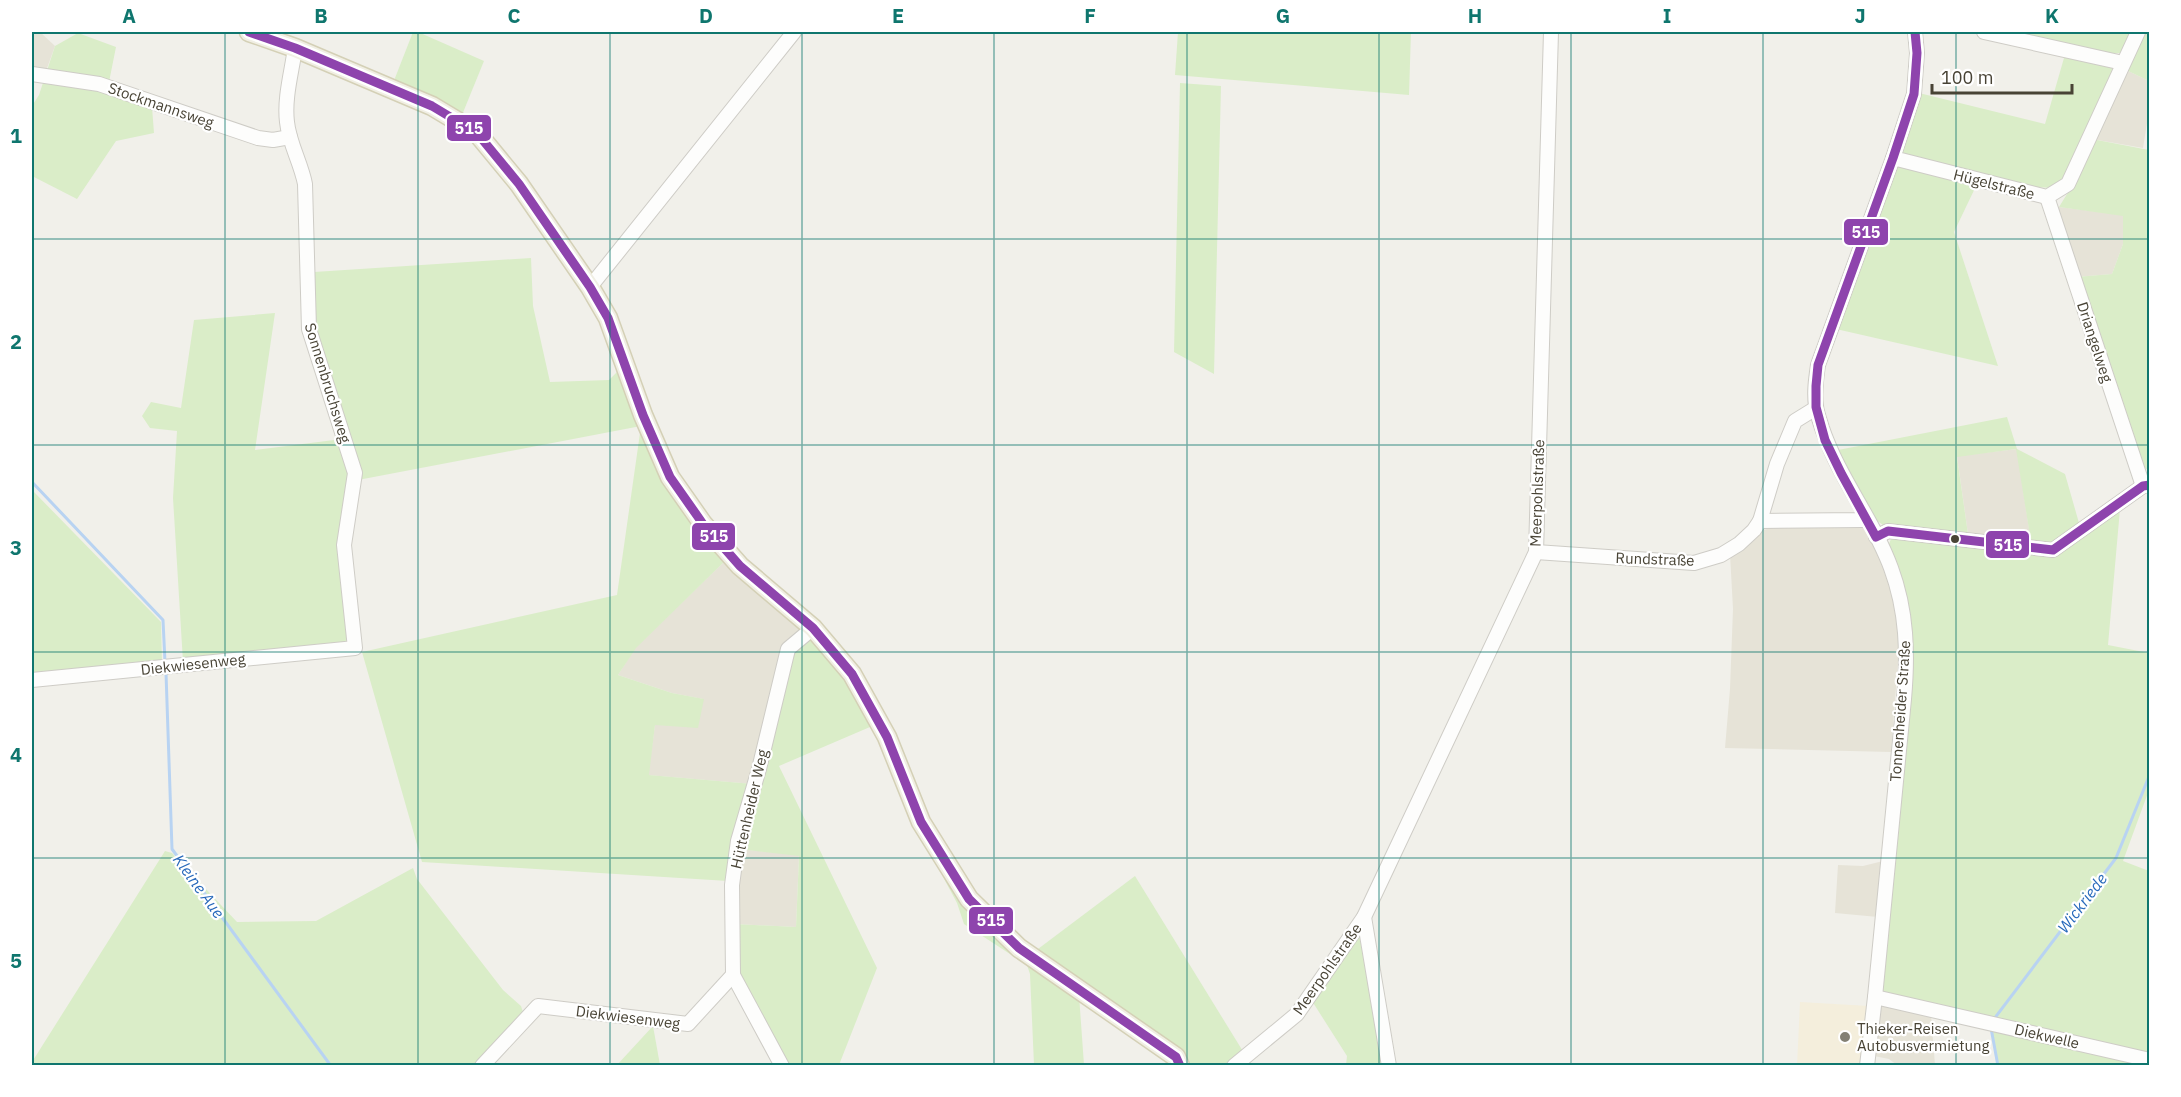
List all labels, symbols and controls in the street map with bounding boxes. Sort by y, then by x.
text: A [122,2,136,29]
text: B [314,2,328,29]
text: C [507,2,521,29]
text: D [699,2,713,29]
text: E [892,2,904,29]
text: F [1084,2,1096,29]
text: G [1276,2,1290,29]
text: H [1468,2,1482,29]
text: I [1663,2,1671,29]
text: J [1854,2,1866,29]
text: K [2045,2,2059,29]
scale bar [1932,57,2072,95]
text: 100 m [1941,66,1993,89]
street label: Stockmannsweg [106,78,216,132]
line badge: 515 [446,114,492,142]
text: 515 [455,118,484,138]
text: 1 [10,122,22,149]
street label: Hügelstraße [1951,165,2037,203]
line badge: 515 [1843,218,1889,246]
text: 515 [1852,222,1881,242]
street label: Driangelweg [2073,299,2117,385]
street label: Sonnenbruchsweg [301,321,355,445]
text: 2 [10,328,22,355]
street label: Meerpohlstraße [1526,439,1548,547]
line badge: 515 [691,522,736,551]
text: 515 [700,526,729,546]
line badge: 515 [1985,530,2030,559]
unlabelled marker [1949,533,1961,545]
text: 3 [10,534,22,561]
text: 515 [1994,535,2023,555]
street label: Rundstraße [1615,548,1695,570]
street label: Tonnenheider Straße [1886,640,1914,782]
street label: Diekwiesenweg [140,649,246,679]
text: 4 [10,741,22,768]
street label: Hüttenheider Weg [726,747,772,871]
water label: Kleine Aue [169,850,229,922]
water label: Wickriede [2053,869,2111,937]
line badge: 515 [968,906,1014,935]
text: 515 [977,910,1006,930]
street label: Meerpohlstraße [1288,919,1366,1019]
text: 5 [10,947,22,974]
street label: Diekwiesenweg [575,1001,681,1033]
place label: Thieker-Reisen Autobusvermietung [1857,1019,1989,1055]
street label: Diekwelle [2013,1019,2081,1053]
marker: Thieker-Reisen Autobusvermietung [1838,1030,1852,1044]

